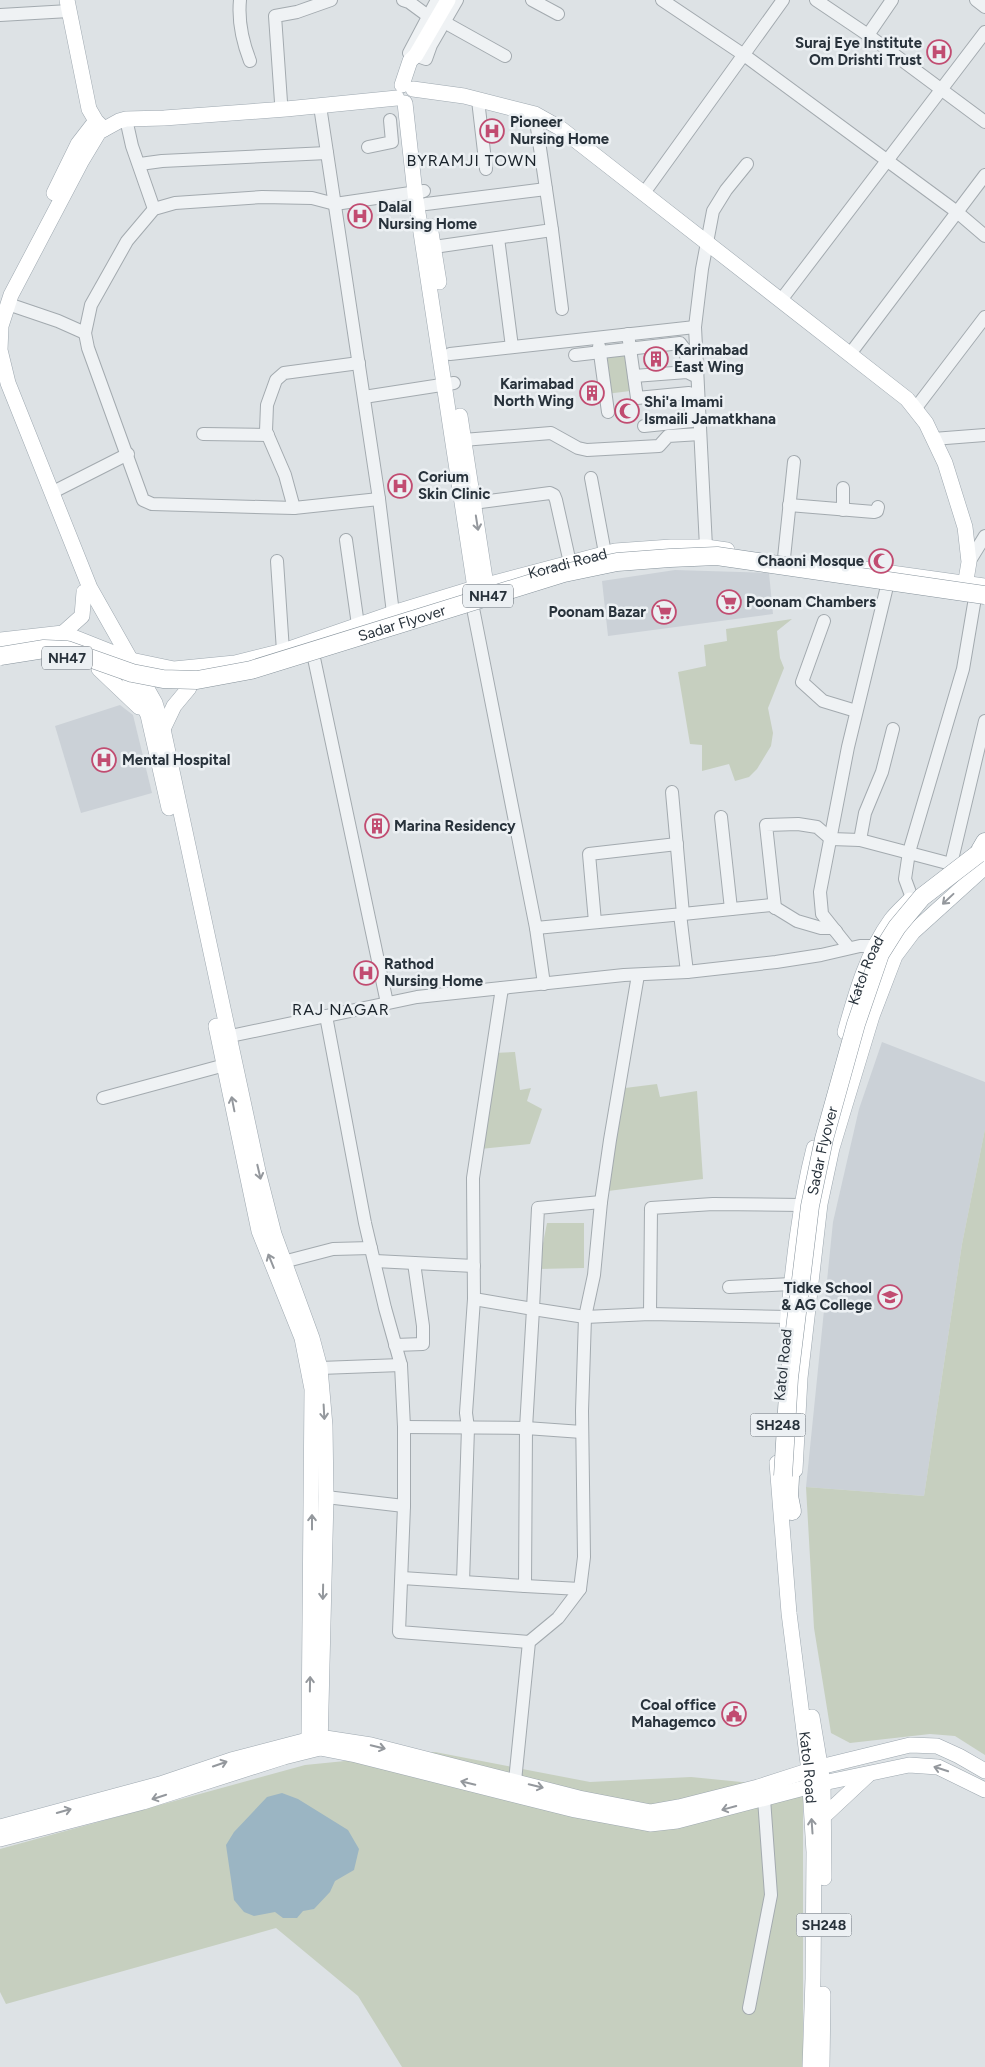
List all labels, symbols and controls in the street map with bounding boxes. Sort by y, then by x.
place label: Suraj Eye Institute Om Drishti Trust [795,34,923,69]
hospital icon: Suraj Eye Institute Om Drishti Trust [926,39,952,65]
place label: Pioneer Nursing Home [510,113,610,148]
hospital icon: Pioneer Nursing Home [479,118,505,144]
district label: BYRAMJI TOWN [406,151,538,170]
place label: Dalal Nursing Home [378,198,478,233]
hospital icon: Dalal Nursing Home [347,203,373,229]
place label: Karimabad East Wing [674,341,748,376]
building icon: Karimabad East Wing [643,346,669,372]
place label: Karimabad North Wing [494,375,574,410]
building icon: Karimabad North Wing [579,380,605,406]
place label: Shi'a Imami Ismaili Jamatkhana [644,393,776,428]
mosque icon: Shi'a Imami Ismaili Jamatkhana [614,398,640,424]
place label: Corium Skin Clinic [418,468,490,503]
hospital icon: Corium Skin Clinic [387,473,413,499]
one-way arrow [472,514,482,530]
street label: Koradi Road [526,545,609,583]
mosque icon: Chaoni Mosque [868,548,894,574]
place label: Chaoni Mosque [758,552,865,570]
road number: NH47 [463,584,513,608]
supermarket icon: Poonam Chambers [716,589,742,615]
place label: Poonam Chambers [746,593,876,611]
supermarket icon: Poonam Bazar [651,599,677,625]
street label: Sadar Flyover [356,601,448,645]
place label: Poonam Bazar [548,603,646,621]
road number: NH47 [42,646,92,670]
hospital icon: Mental Hospital [91,747,117,773]
place label: Mental Hospital [122,751,230,769]
building icon: Marina Residency [364,813,390,839]
place label: Marina Residency [394,817,516,835]
one-way arrow [942,893,955,905]
street label: Katol Road [844,933,888,1007]
place label: Rathod Nursing Home [384,955,484,990]
hospital icon: Rathod Nursing Home [353,960,379,986]
district label: RAJ NAGAR [292,1000,390,1019]
one-way arrow [227,1096,237,1112]
street label: Sadar Flyover [803,1104,842,1197]
one-way arrow [255,1163,264,1179]
one-way arrow [265,1254,275,1269]
place label: Tidke School & AG College [781,1279,873,1314]
school or university icon: Tidke School & AG College [877,1284,903,1310]
street label: Katol Road [770,1328,796,1402]
one-way arrow [319,1404,328,1420]
road number: SH248 [750,1414,806,1436]
one-way arrow [307,1514,317,1530]
one-way arrow [319,1584,328,1600]
one-way arrow [305,1676,314,1692]
place label: Coal office Mahagemco [631,1696,717,1731]
public building icon: Coal office Mahagemco [721,1701,747,1727]
street label: Katol Road [795,1730,820,1804]
one-way arrow [369,1743,385,1752]
one-way arrow [212,1759,227,1768]
one-way arrow [933,1764,949,1774]
one-way arrow [460,1778,476,1787]
one-way arrow [527,1782,543,1791]
one-way arrow [152,1793,168,1803]
one-way arrow [721,1804,737,1813]
one-way arrow [56,1805,72,1815]
one-way arrow [807,1818,816,1834]
road number: SH248 [796,1914,852,1936]

